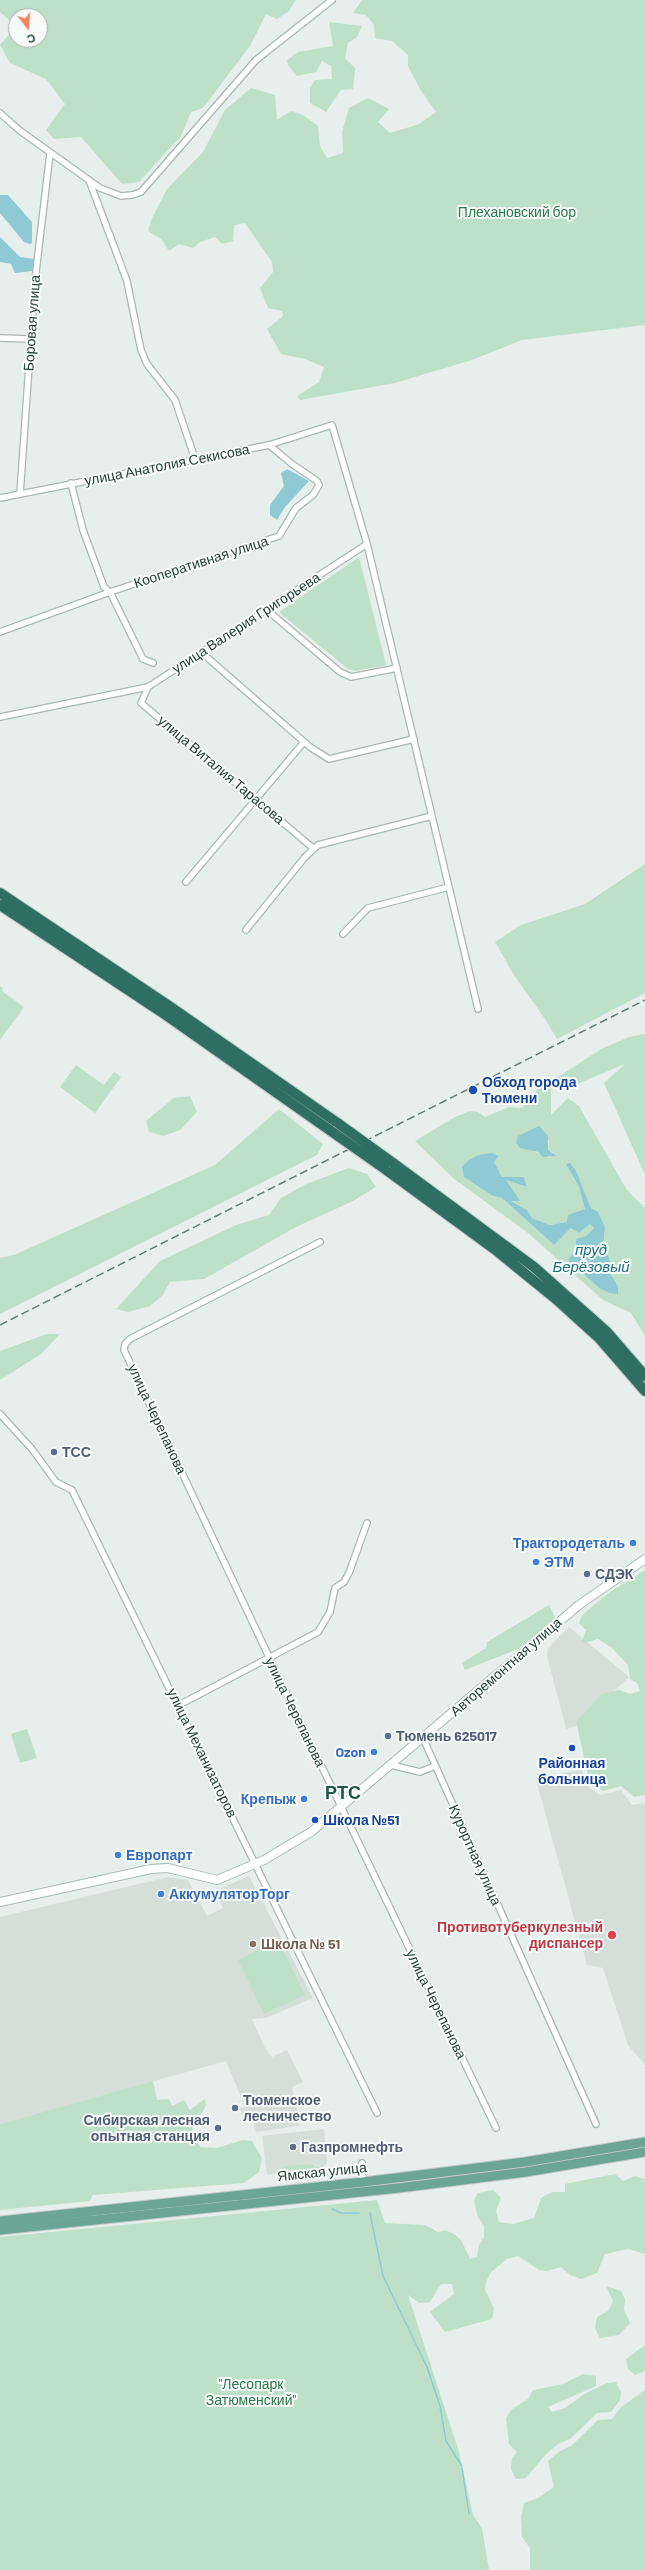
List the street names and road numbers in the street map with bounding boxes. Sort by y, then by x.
street label: Боровая улица [20,274,44,372]
street label: улица Анатолия Секисова [83,441,251,489]
street label: Кооперативная улица [132,532,270,592]
street label: улица Валерия Григорьева [169,569,323,677]
street label: улица Виталия Тарасова [154,712,288,828]
street label: улица Черепанова [124,1361,190,1477]
street label: Авторемонтная улица [447,1614,565,1720]
street label: улица Черепанова [261,1654,329,1770]
street label: улица Механизаторов [163,1686,241,1820]
street label: Курортная улица [445,1802,505,1908]
street label: улица Черепанова [402,1946,470,2062]
street label: Ямская улица [276,2159,368,2185]

